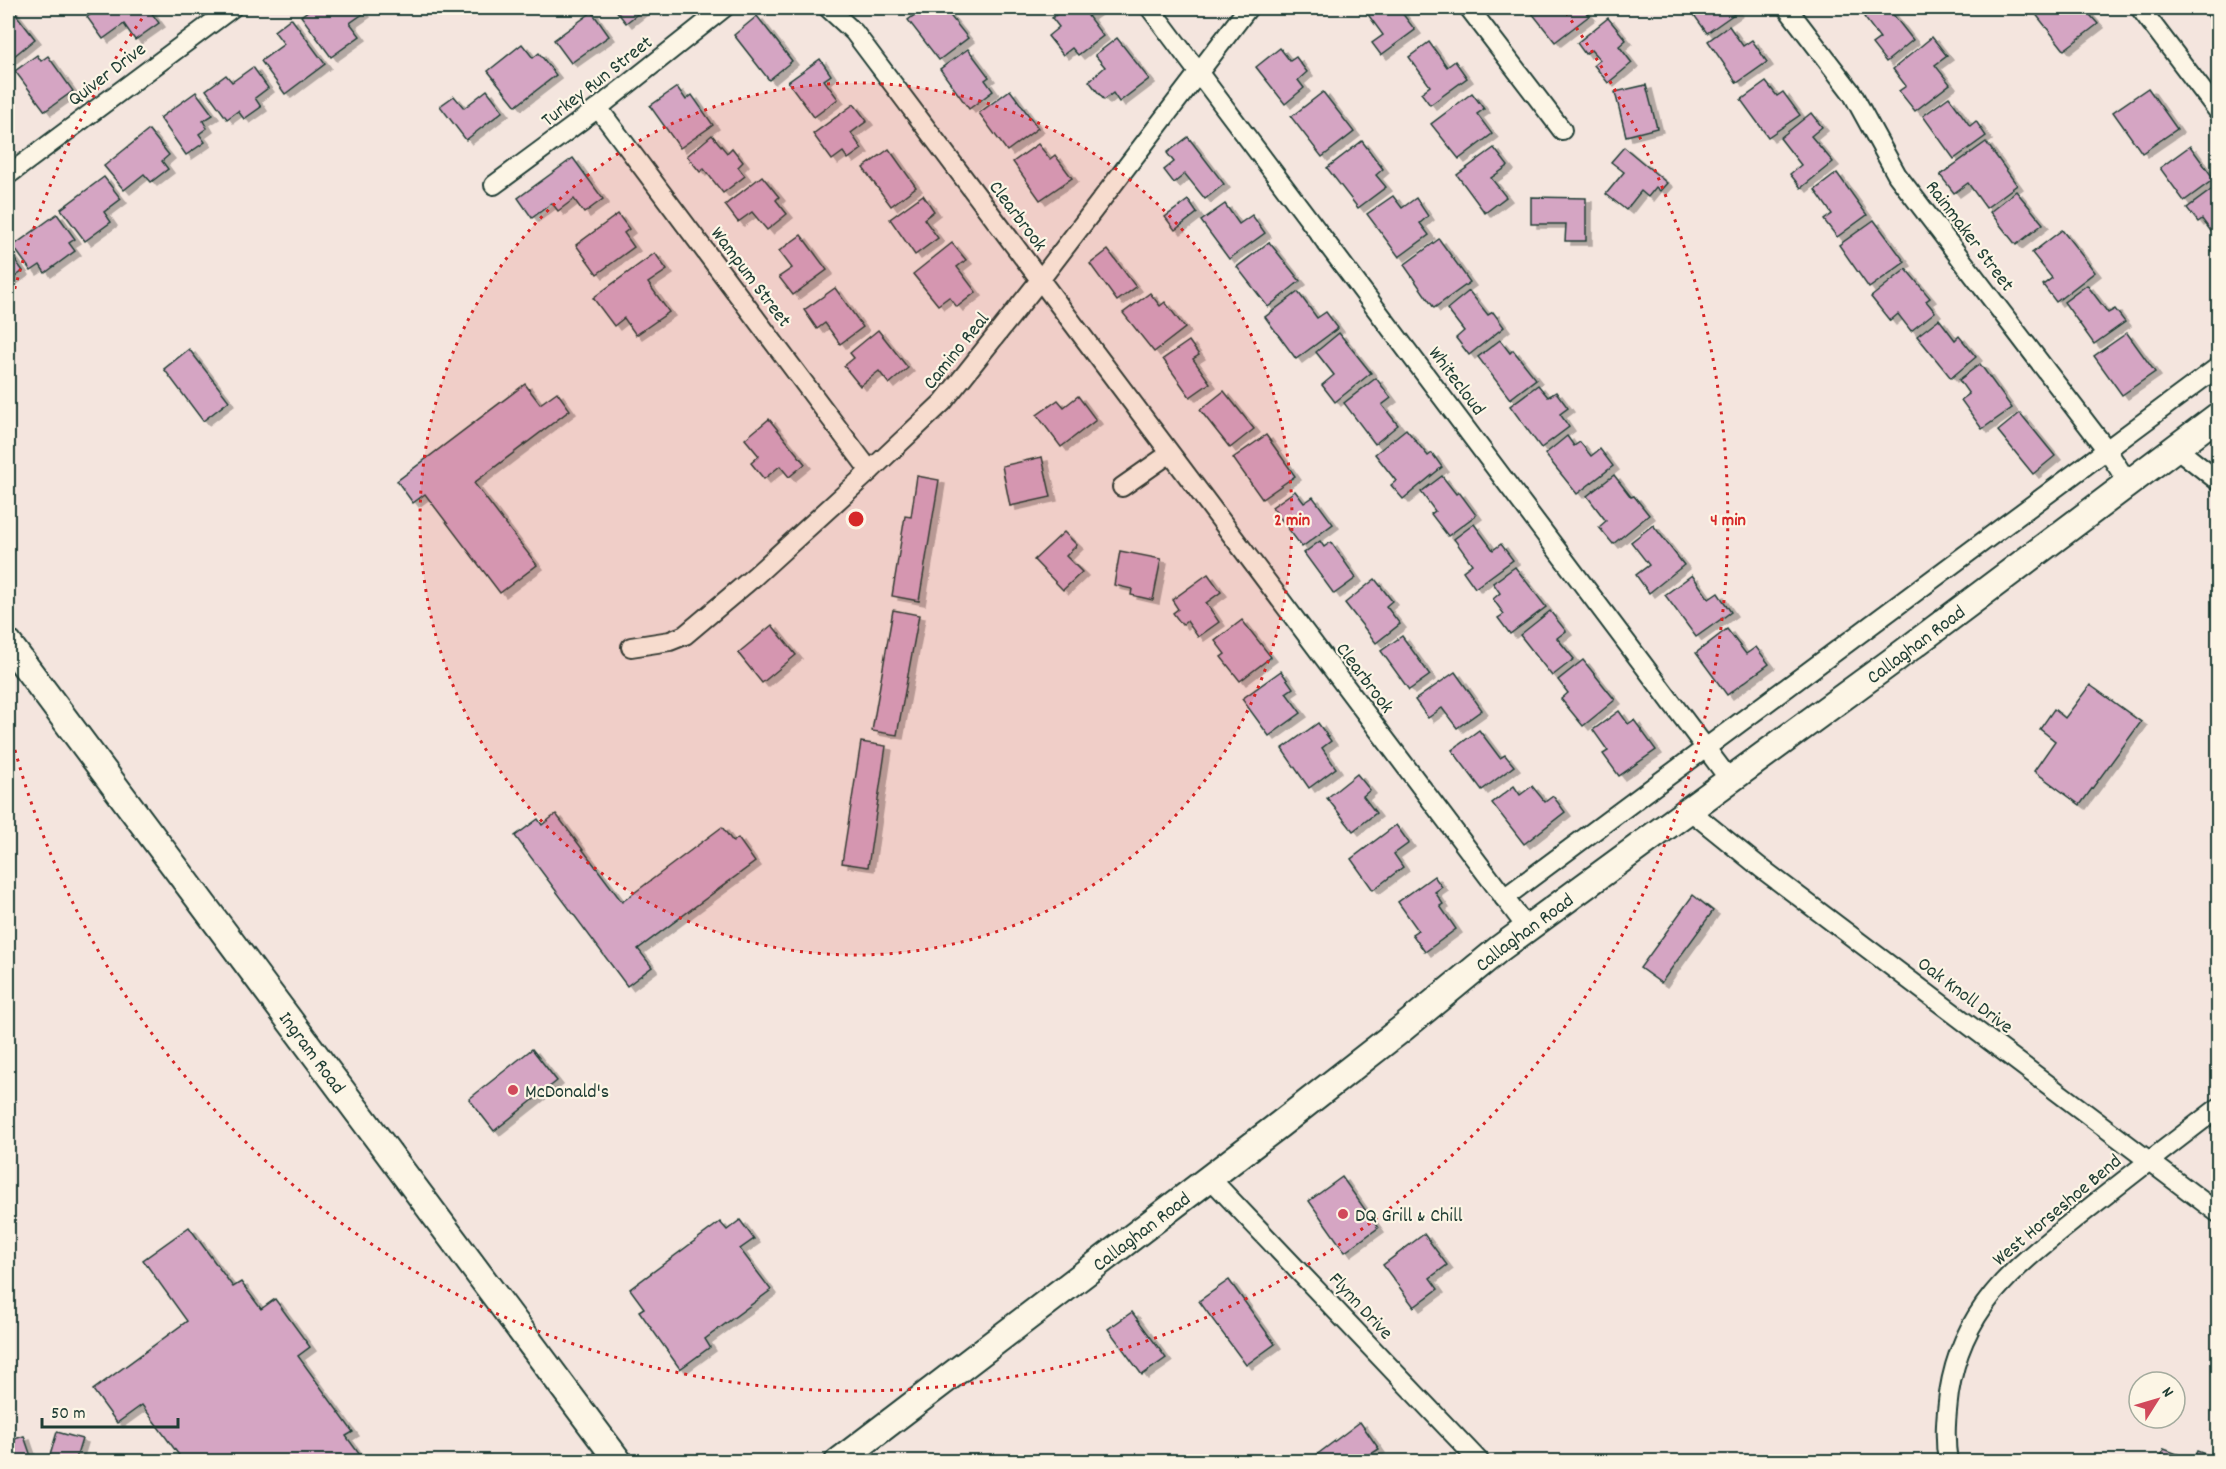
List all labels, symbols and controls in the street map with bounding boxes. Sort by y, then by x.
street label: Turkey Run Street [536,30,659,135]
street label: Quiver Drive [63,37,153,114]
street label: Rainmaker Street [1917,175,2020,298]
street label: Clearbrook [981,176,1053,258]
street label: Wampum Street [703,222,797,334]
street label: Camino Real [917,307,997,396]
street label: Whitecloud [1420,341,1491,422]
centre of rings [846,509,866,529]
text: 2 min [1274,509,1310,534]
text: 4 min [1710,509,1746,534]
street label: Callaghan Road [1862,600,1972,692]
street label: Clearbrook [1328,638,1400,720]
street label: Callaghan Road [1470,888,1581,980]
street label: Oak Knoll Drive [1910,951,2018,1042]
street label: Ingram Road [270,1006,351,1101]
place label: McDonald's [525,1079,609,1107]
marker: McDonald's [506,1083,520,1097]
street label: West Horseshoe Bend [1987,1149,2129,1274]
street label: Callaghan Road [1088,1186,1197,1280]
place label: DQ Grill & Chill [1355,1203,1463,1231]
marker: DQ Grill & Chill [1336,1207,1350,1221]
street label: Flynn Drive [1321,1267,1399,1347]
north arrow [2127,1370,2187,1430]
text: N [2155,1382,2179,1403]
scale bar [42,1391,178,1429]
text: 50 m [51,1402,86,1427]

